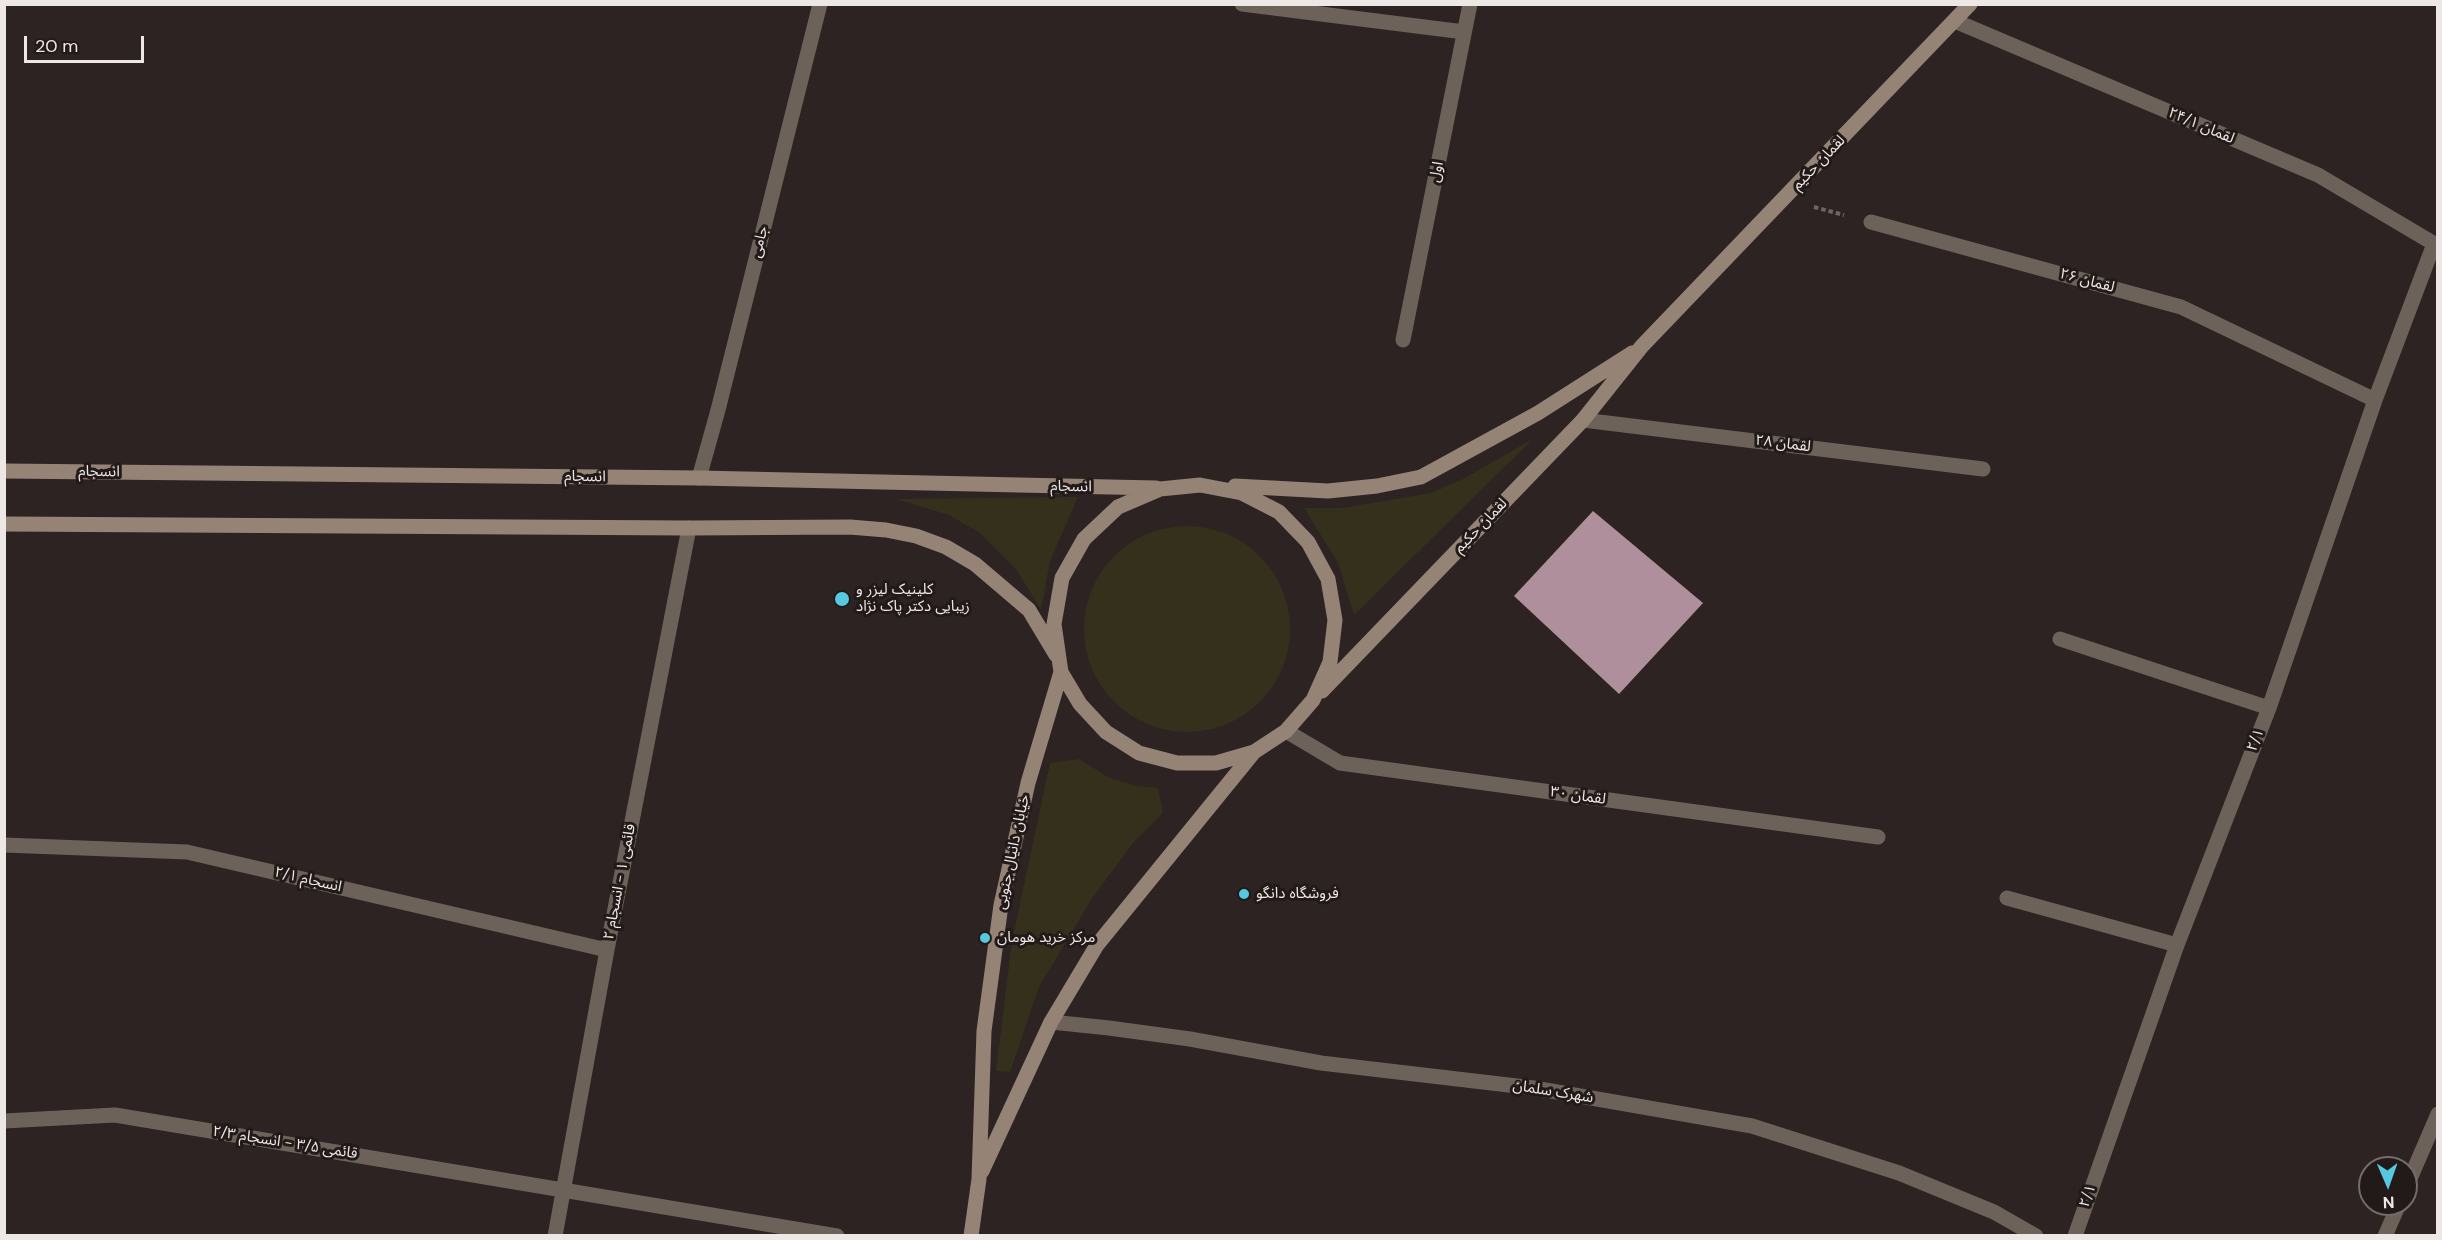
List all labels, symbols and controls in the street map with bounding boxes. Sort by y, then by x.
scale bar [27,24,147,62]
text: 20 m [35,34,78,58]
street label: لقمان ۲۴/۱ [2165,104,2237,148]
street label: لقمان حکیم [1789,132,1849,194]
street label: اول [1426,160,1448,184]
street label: جامی [747,224,773,260]
street label: لقمان ۲۶ [2058,265,2116,297]
street label: لقمان ۲۸ [1754,432,1812,456]
street label: انسجام [78,463,120,481]
street label: انسجام [564,468,606,486]
street label: انسجام [1050,478,1092,496]
street label: لقمان حکیم [1451,495,1511,557]
place label: کلینیک لیزر و زیبایی دکتر پاک نژاد [856,581,970,616]
marker: کلینیک لیزر و زیبایی دکتر پاک نژاد [833,590,851,608]
street label: ۲/۱ [2243,726,2269,754]
street label: لقمان ۳۰ [1549,783,1607,809]
street label: خیابان دانیال جنوبی [992,793,1034,911]
street label: قائمی ۱ - انسجام ۲ [600,823,640,941]
street label: انسجام ۲/۱ [273,864,343,896]
place label: فروشگاه دانگو [1256,885,1339,903]
marker: فروشگاه دانگو [1237,887,1251,901]
place label: مرکز خرید هومان [997,929,1095,947]
marker: مرکز خرید هومان [978,931,992,945]
street label: شهرک سلمان [1511,1077,1595,1107]
street label: قائمی ۳/۵ - انسجام ۲/۳ [211,1123,359,1163]
north arrow [2358,1156,2418,1216]
street label: ۲/۱ [2076,1182,2100,1210]
text: N [2382,1192,2395,1213]

